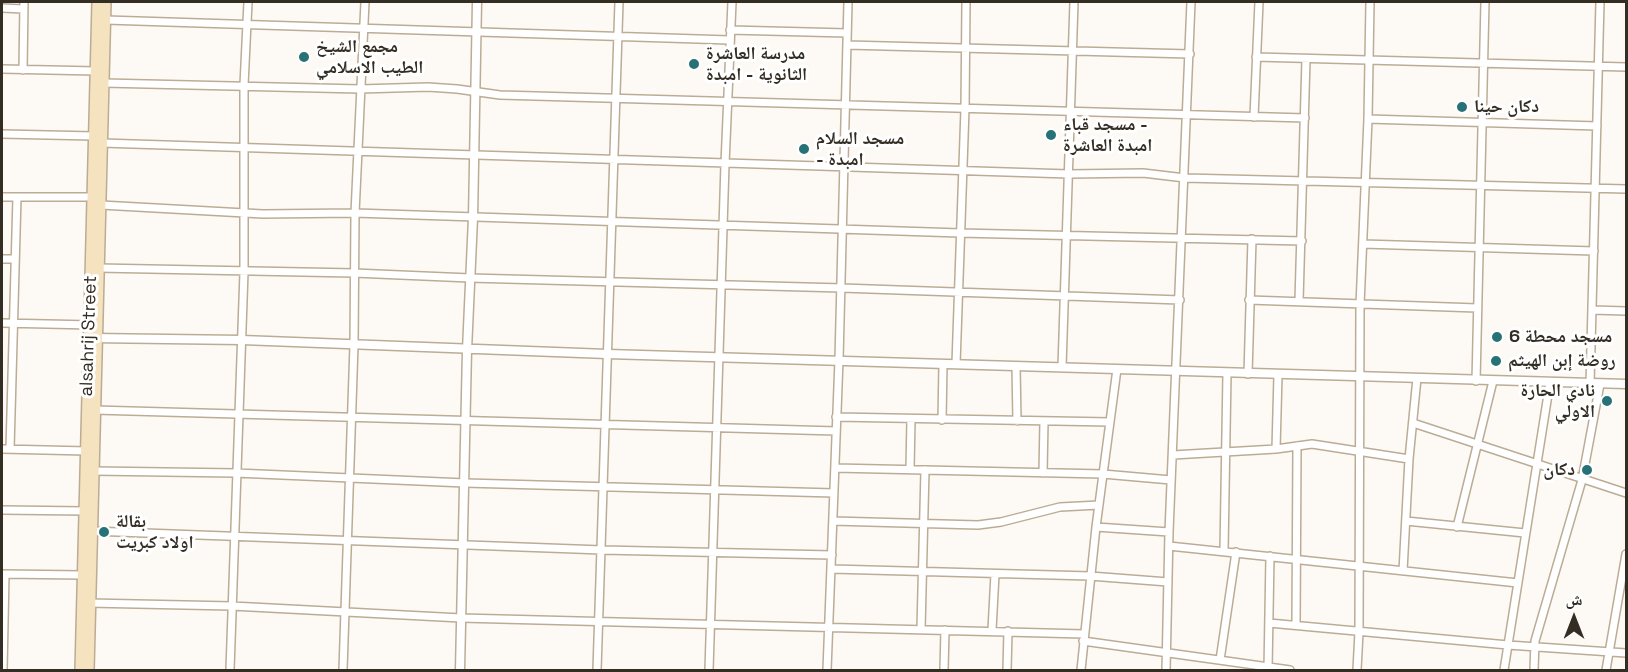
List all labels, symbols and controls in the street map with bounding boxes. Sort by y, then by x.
place label: مجمع الشيخ الطيب الاسلامي [316,36,423,78]
place label: مدرسة العاشرة الثانوية - امبدة [706,43,807,86]
marker: مجمع الشيخ الطيب الاسلامي [297,50,311,64]
marker: مدرسة العاشرة الثانوية - امبدة [687,57,701,71]
place label: دكان حينا [1474,96,1539,118]
marker: دكان حينا [1455,100,1469,114]
place label: مسجد قباء - امبدة العاشرة [1063,114,1152,156]
place label: مسجد السلام - امبدة [816,128,904,170]
marker: مسجد قباء - امبدة العاشرة [1044,128,1058,142]
marker: مسجد السلام - امبدة [797,142,811,156]
street label: alsahrij Street [76,275,102,397]
place label: مسجد محطة 6 [1509,326,1612,348]
marker: مسجد محطة 6 [1490,330,1504,344]
place label: روضة إبن الهيثم [1508,350,1616,372]
marker: روضة إبن الهيثم [1489,354,1503,368]
place label: نادي الحارة الاولي [1521,380,1595,422]
marker: نادي الحارة الاولي [1600,394,1614,408]
place label: دكان [1543,459,1575,481]
marker: دكان [1580,463,1594,477]
place label: بقالة اولاد كبريت [116,511,194,554]
marker: بقالة اولاد كبريت [97,525,111,539]
north arrow [1544,588,1604,648]
text: ش [1566,589,1582,610]

